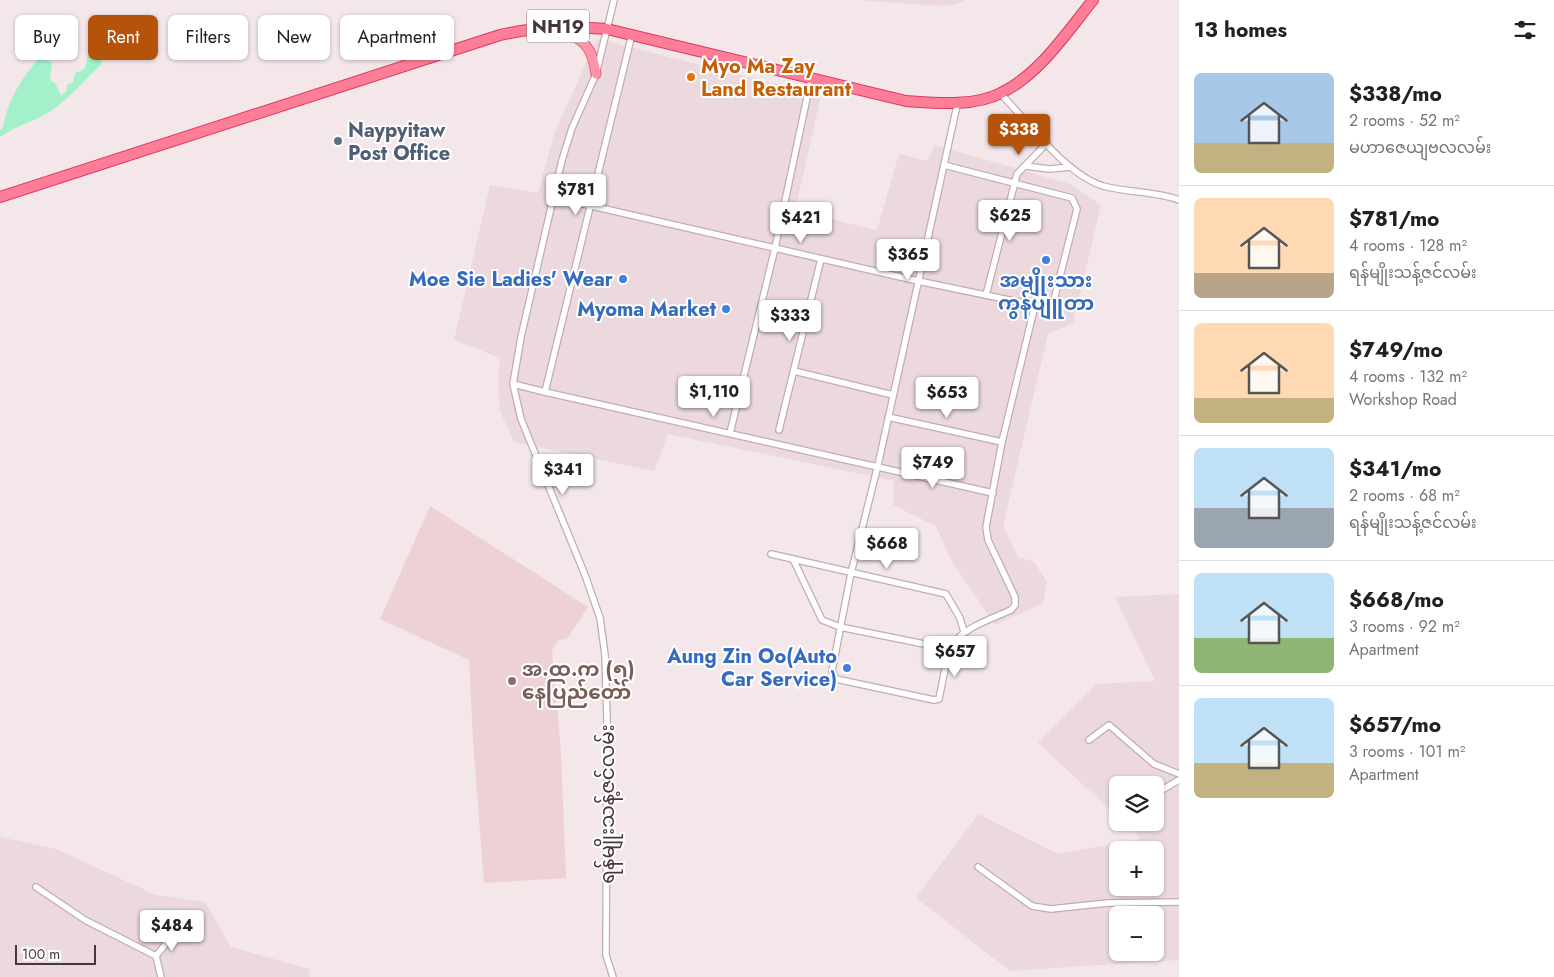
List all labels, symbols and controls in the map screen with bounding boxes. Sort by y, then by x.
road number: NH19 [527,10,589,42]
chip: Buy [15,15,78,60]
chip: Rent [88,15,158,60]
chip: Filters [168,15,248,60]
chip: New [258,15,330,60]
chip: Apartment [340,15,454,60]
text: 13 homes [1194,15,1287,45]
icon: filters [1511,16,1539,44]
place label: Myo Ma Zay Land Restaurant [701,52,852,104]
marker: Myo Ma Zay Land Restaurant [685,71,697,83]
text: $338/mo [1349,79,1442,109]
icon: home [1234,93,1294,153]
text: 2 rooms · 52 m² [1349,109,1460,132]
pin: $338 [989,114,1049,156]
place label: Naypyitaw Post Office [348,116,450,168]
text: $338 [999,118,1039,141]
marker: Naypyitaw Post Office [332,135,344,147]
text: မဟာဇေယျဗလလမ်း [1349,136,1491,159]
pin: $781 [546,174,606,216]
text: $781 [557,178,595,201]
pin: $625 [980,200,1040,242]
pin: $421 [771,202,831,244]
text: $625 [989,204,1031,227]
text: $781/mo [1349,204,1440,234]
text: $421 [781,206,821,229]
icon: home [1234,218,1294,278]
text: 4 rooms · 128 m² [1349,234,1467,257]
pin: $365 [878,238,938,281]
text: $365 [888,243,928,266]
marker: အမျိုးသား ကွန်ပျူတာ [1040,254,1052,266]
text: ရန်မျိုးသန့်ဇင်လမ်း [1349,261,1477,284]
place label: Moe Sie Ladies' Wear [409,265,614,294]
place label: အမျိုးသား ကွန်ပျူတာ [998,266,1094,320]
marker: Moe Sie Ladies' Wear [617,273,629,285]
place label: Myoma Market [577,295,717,324]
pin: $333 [760,300,820,342]
marker: Myoma Market [720,303,732,315]
text: $333 [770,304,810,327]
text: $749/mo [1349,335,1443,365]
icon: home [1234,343,1294,403]
text: 4 rooms · 132 m² [1349,365,1467,388]
pin: $1,110 [673,376,755,418]
pin: $653 [917,376,977,419]
text: $1,110 [689,380,739,403]
text: $653 [927,381,967,404]
text: Workshop Road [1349,388,1457,411]
pin: $749 [903,446,963,489]
text: $749 [912,451,954,474]
pin: $341 [533,454,593,496]
text: $341/mo [1349,454,1441,484]
text: $341 [543,458,583,481]
icon: home [1234,468,1294,528]
text: 2 rooms · 68 m² [1349,484,1460,507]
text: ရန်မျိုးသန့်ဇင်လမ်း [1349,511,1477,534]
pin: $668 [857,528,917,570]
text: $668 [866,532,908,555]
text: $668/mo [1349,585,1444,615]
icon: home [1234,593,1294,653]
text: 3 rooms · 92 m² [1349,615,1460,638]
pin: $657 [925,636,985,678]
text: Apartment [1349,638,1419,661]
text: $657 [935,640,975,663]
place label: Aung Zin Oo(Auto Car Service) [666,642,837,694]
place label: အ.ထ.က (၅) နေပြည်တော် [522,655,634,708]
marker: Aung Zin Oo(Auto Car Service) [841,662,853,674]
marker: အ.ထ.က (၅) နေပြည်တော် [506,675,518,687]
text: $657/mo [1349,710,1441,740]
icon: home [1234,718,1294,778]
street label: ရန်မျိုးသန့်ဇင်လမ်း [593,724,623,884]
text: 3 rooms · 101 m² [1349,740,1465,763]
text: Apartment [1349,763,1419,786]
map controls [1109,776,1164,961]
button: layers [1109,776,1164,831]
button: + [1109,841,1164,896]
button: − [1109,906,1164,961]
pin: $484 [142,910,202,952]
text: $484 [151,914,193,937]
scale bar [15,942,96,965]
text: 100 m [22,944,60,964]

